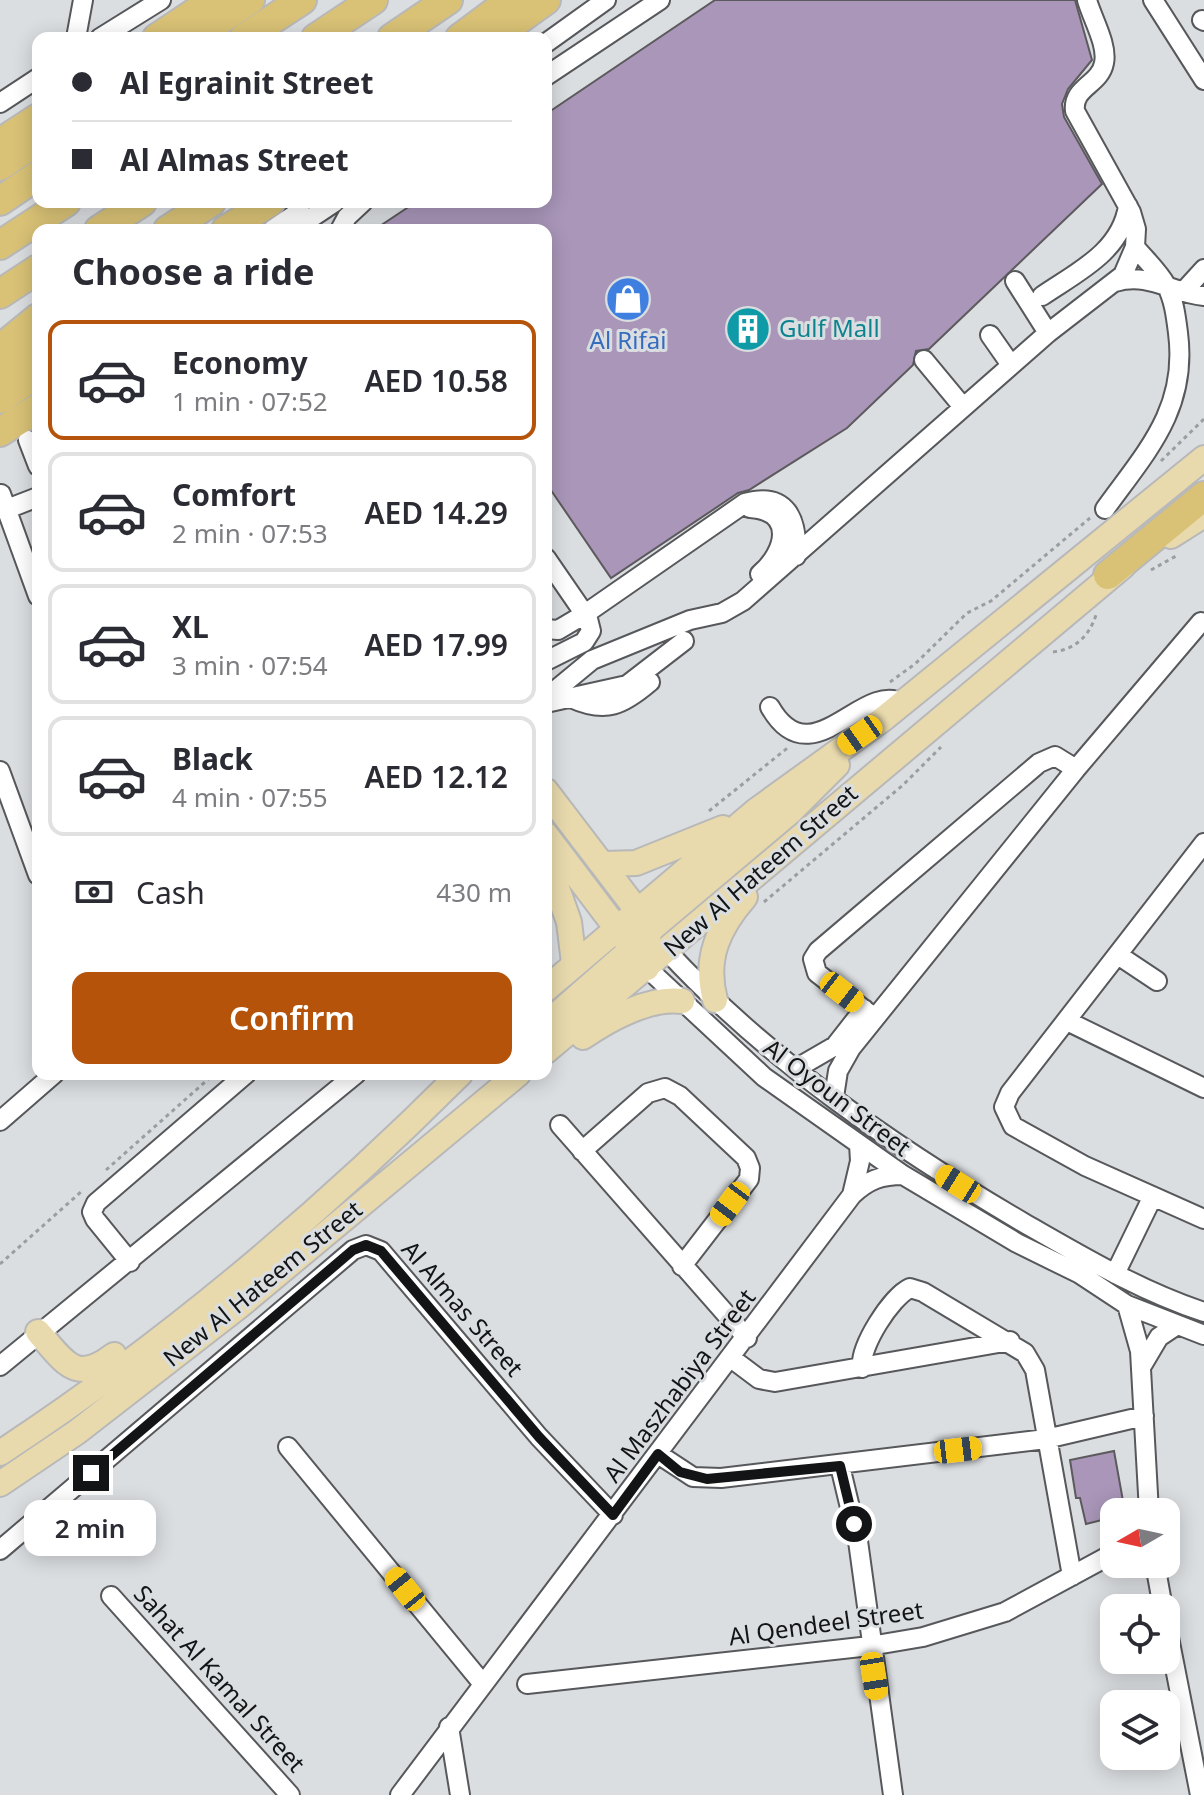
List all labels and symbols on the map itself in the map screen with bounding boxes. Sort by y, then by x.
shop icon: Al Rifai [604,275,652,323]
building icon: Gulf Mall [724,305,772,353]
place label: Gulf Mall [779,311,880,344]
place label: Al Rifai [590,323,666,356]
car [833,711,887,759]
street label: New Al Hateem Street [656,776,864,963]
car [816,968,868,1016]
street label: Al Oyoun Street [758,1031,918,1163]
car [931,1161,985,1207]
car [706,1178,754,1230]
street label: New Al Hateem Street [156,1192,369,1373]
street label: Al Almas Street [395,1233,532,1383]
street label: Al Maszhabiya Street [595,1281,763,1488]
car [933,1435,983,1465]
route end [73,1455,109,1491]
north arrow [1100,1498,1180,1578]
callout: 2 min [25,1501,157,1557]
route start [836,1506,872,1542]
car [381,1563,429,1615]
street label: Sahat Al Kamal Street [127,1577,313,1779]
street label: Al Qendeel Street [726,1592,926,1653]
car [858,1650,890,1702]

